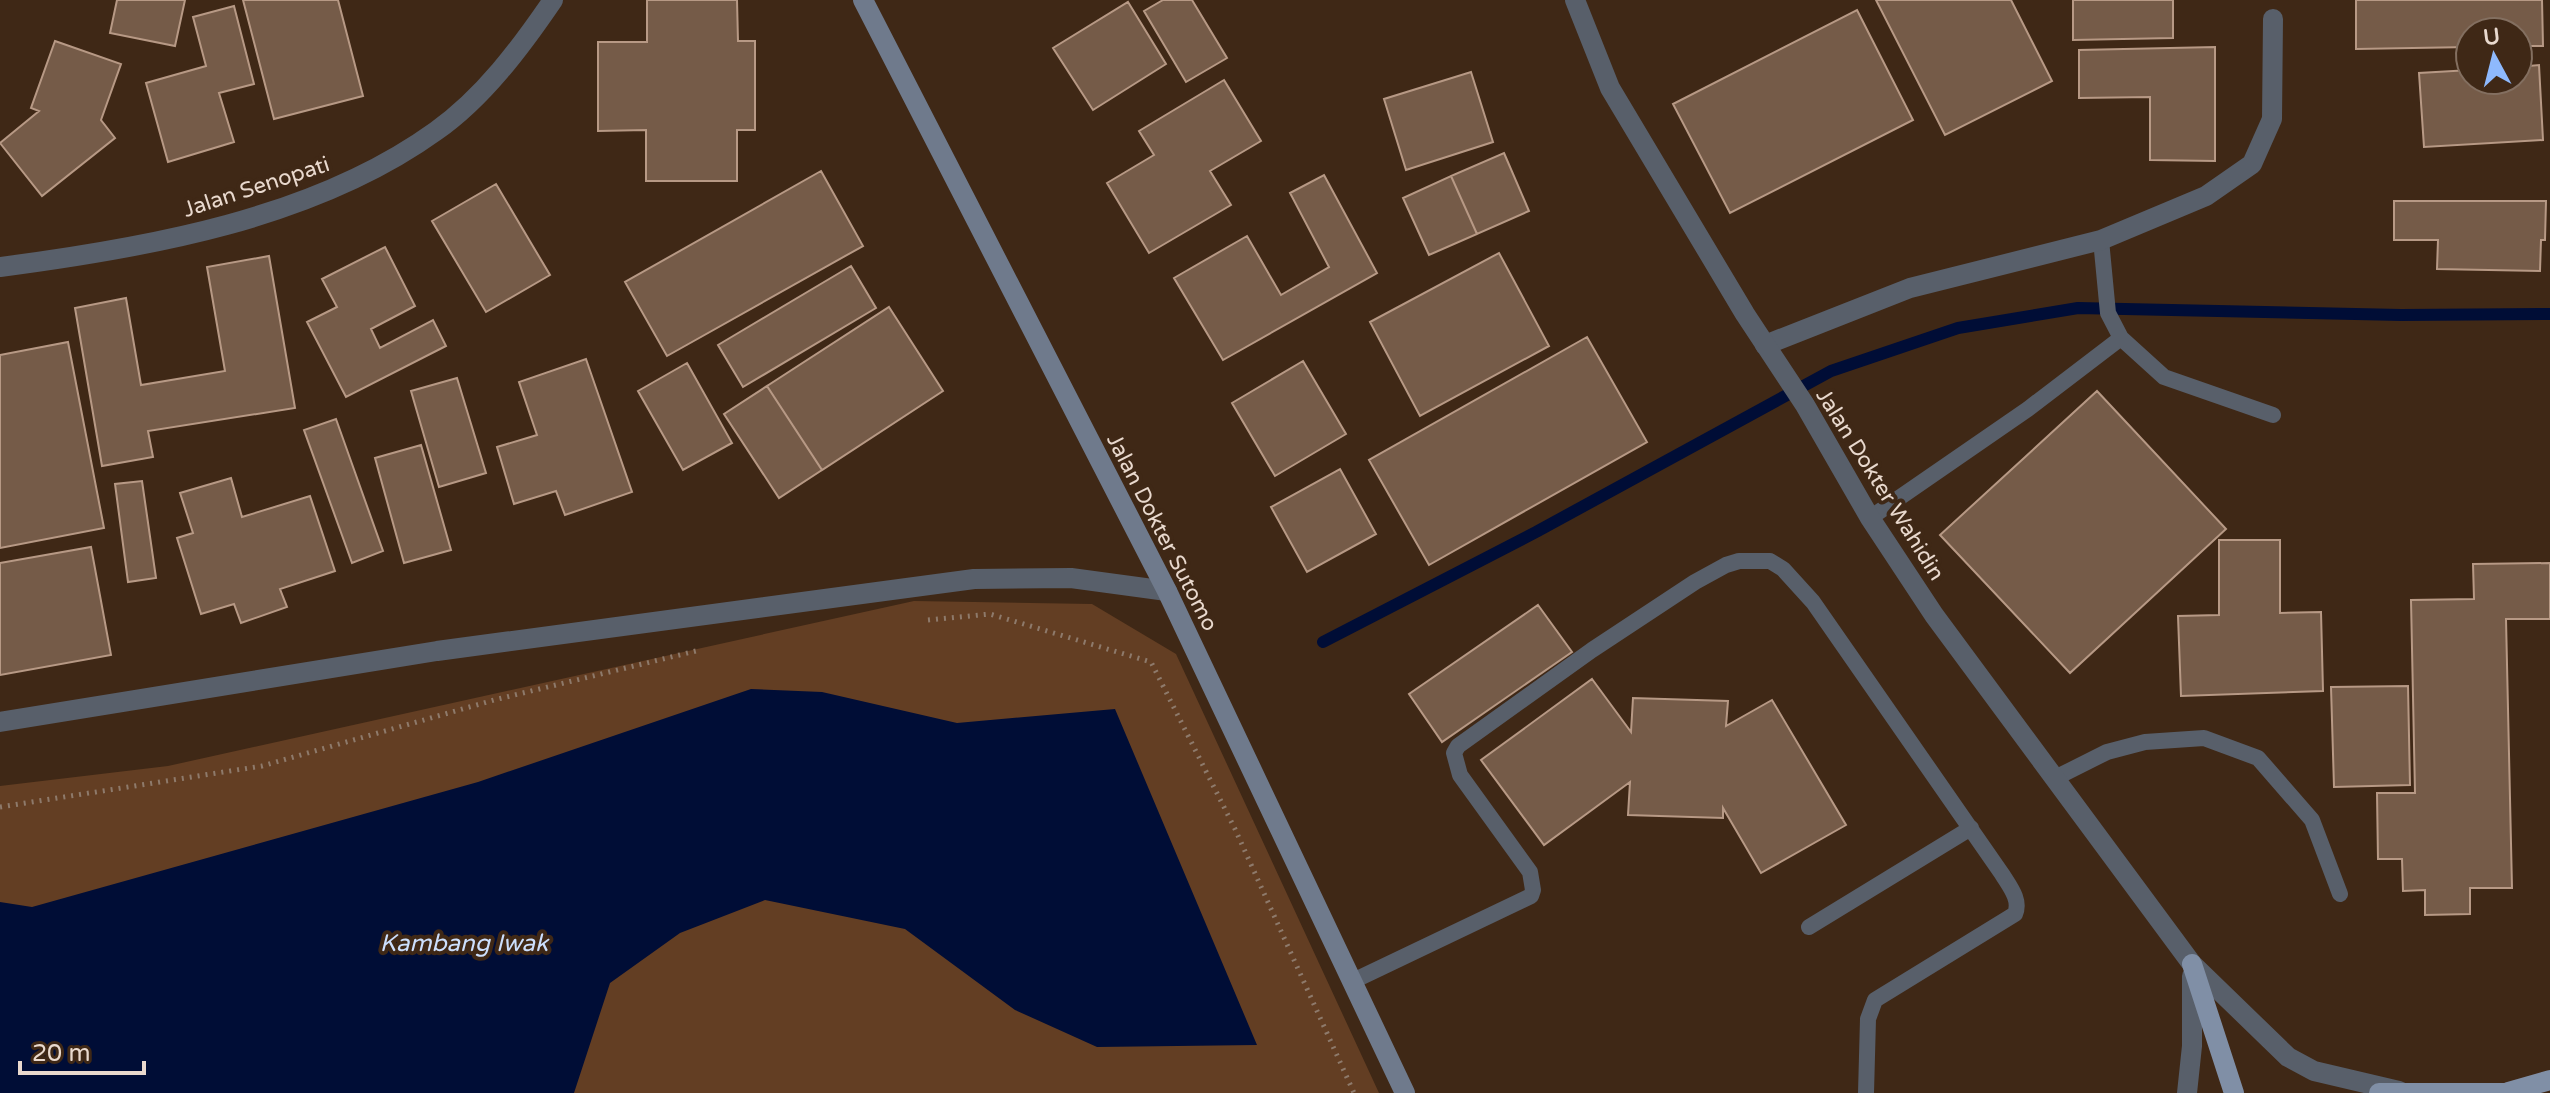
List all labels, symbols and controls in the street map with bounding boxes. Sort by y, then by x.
north arrow [2454,16,2534,96]
text: U [2482,23,2502,51]
street label: Jalan Senopati [180,151,333,223]
street label: Jalan Dokter Wahidin [1811,384,1950,585]
street label: Jalan Dokter Sutomo [1101,429,1223,635]
water label: Kambang Iwak [380,929,550,958]
scale bar [20,1025,144,1075]
text: 20 m [32,1039,90,1068]

